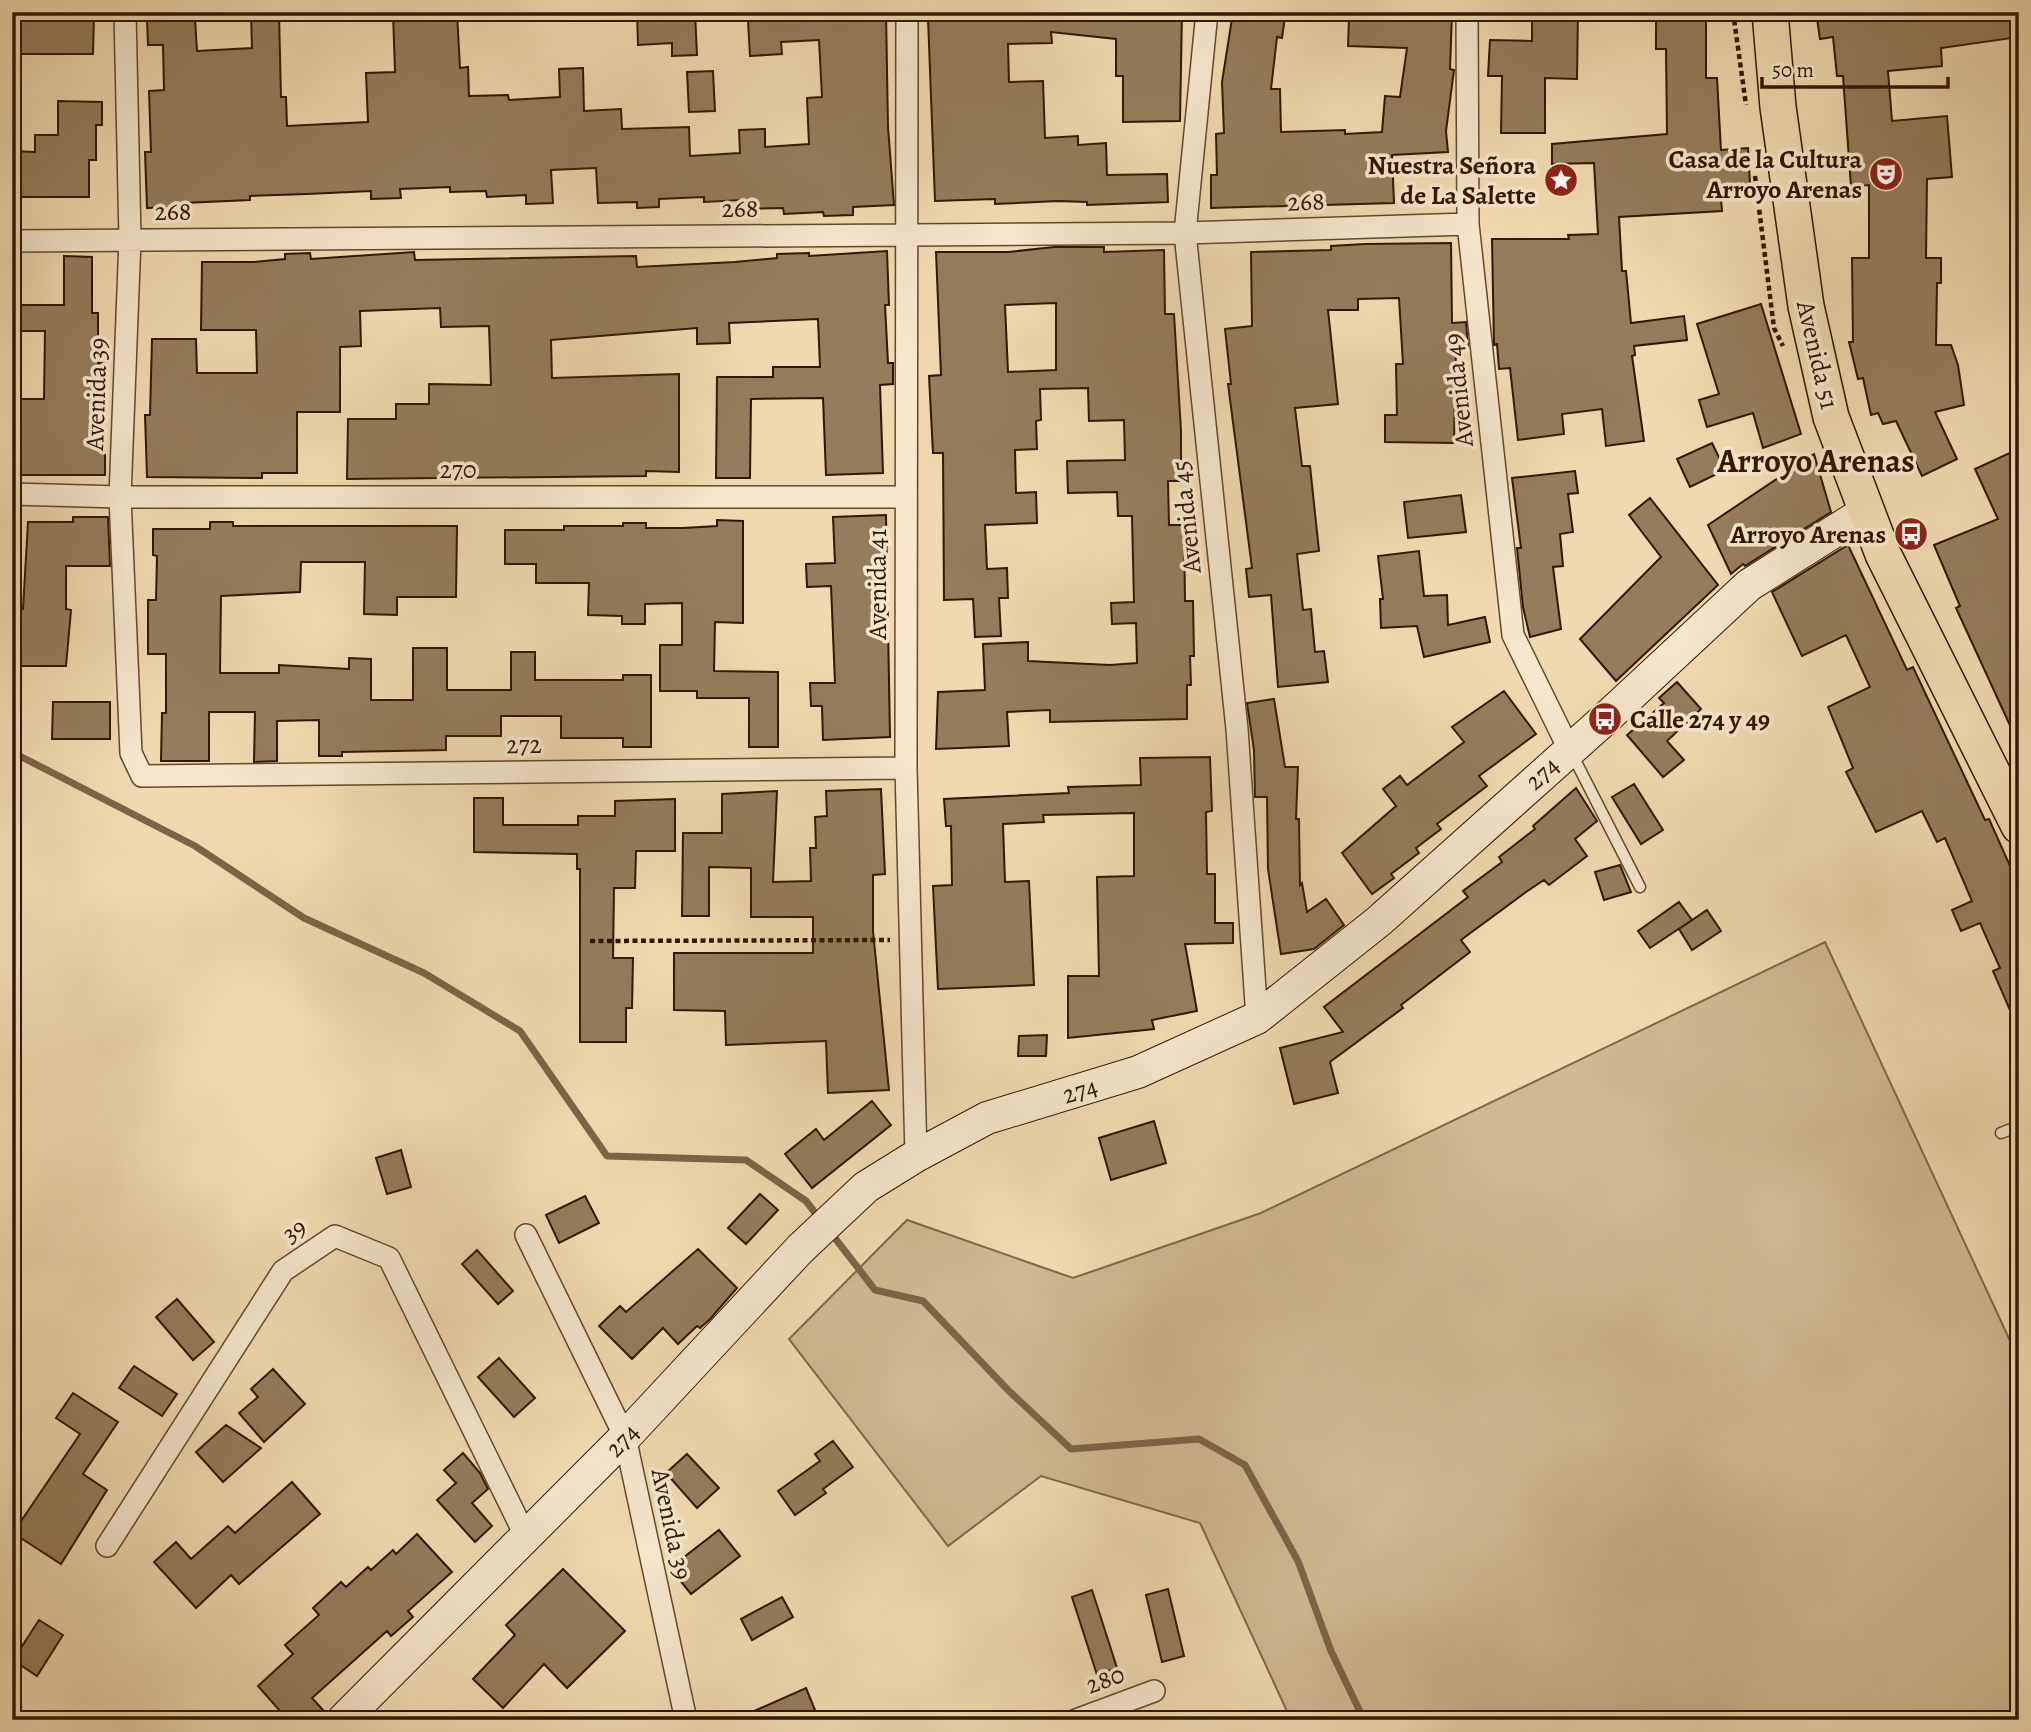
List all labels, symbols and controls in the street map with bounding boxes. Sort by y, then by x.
scale bar [1762,46,1947,90]
text: 50 m [1772,56,1814,84]
place label: Casa de la Cultura Arroyo Arenas [1669,142,1862,207]
place label: Nuestra Señora de La Salette [1368,148,1536,213]
theatre icon: Casa de la Cultura Arroyo Arenas [1867,155,1905,193]
place icon: Nuestra Señora de La Salette [1542,161,1580,199]
street label: 268 [1287,183,1325,220]
street label: 268 [722,191,758,226]
street label: 268 [155,194,191,229]
street label: Avenida 51 [1788,296,1847,413]
street label: Avenida 49 [1435,331,1482,449]
street label: Avenida 39 [77,337,116,452]
district label: Arroyo Arenas [1716,438,1915,483]
street label: 270 [439,452,477,487]
street label: Avenida 45 [1163,459,1210,576]
bus stop icon: Arroyo Arenas [1892,515,1930,553]
place label: Arroyo Arenas [1729,517,1886,552]
street label: Avenida 41 [860,528,895,640]
bus stop icon: Calle 274 y 49 [1586,700,1624,738]
place label: Calle 274 y 49 [1630,702,1770,737]
street label: 272 [506,727,542,762]
street label: 274 [1518,748,1567,798]
street label: 274 [1058,1069,1102,1112]
street label: 39 [275,1210,313,1251]
street label: 274 [598,1415,647,1465]
street label: Avenida 39 [642,1464,700,1583]
street label: 280 [1081,1656,1129,1703]

